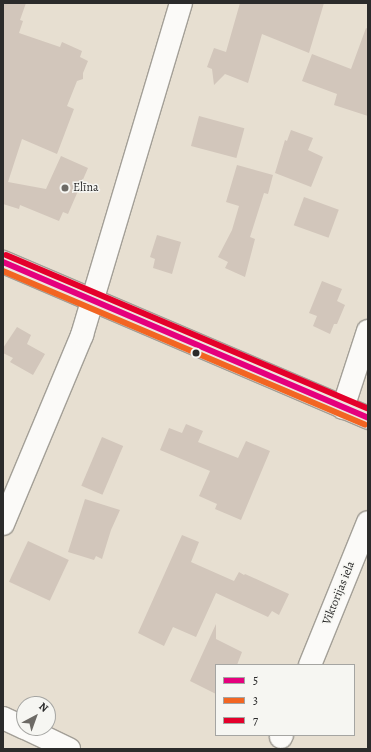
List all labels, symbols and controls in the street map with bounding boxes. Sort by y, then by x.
place label: Elīna [73,181,99,195]
marker: Elīna [60,183,70,193]
unlabelled marker [191,348,201,358]
street label: Viktorijas iela [320,559,358,627]
legend [215,664,355,736]
text: 5 [253,672,258,688]
text: 3 [253,692,258,708]
north arrow [16,696,56,736]
text: N [36,699,51,716]
text: 7 [253,712,258,728]

